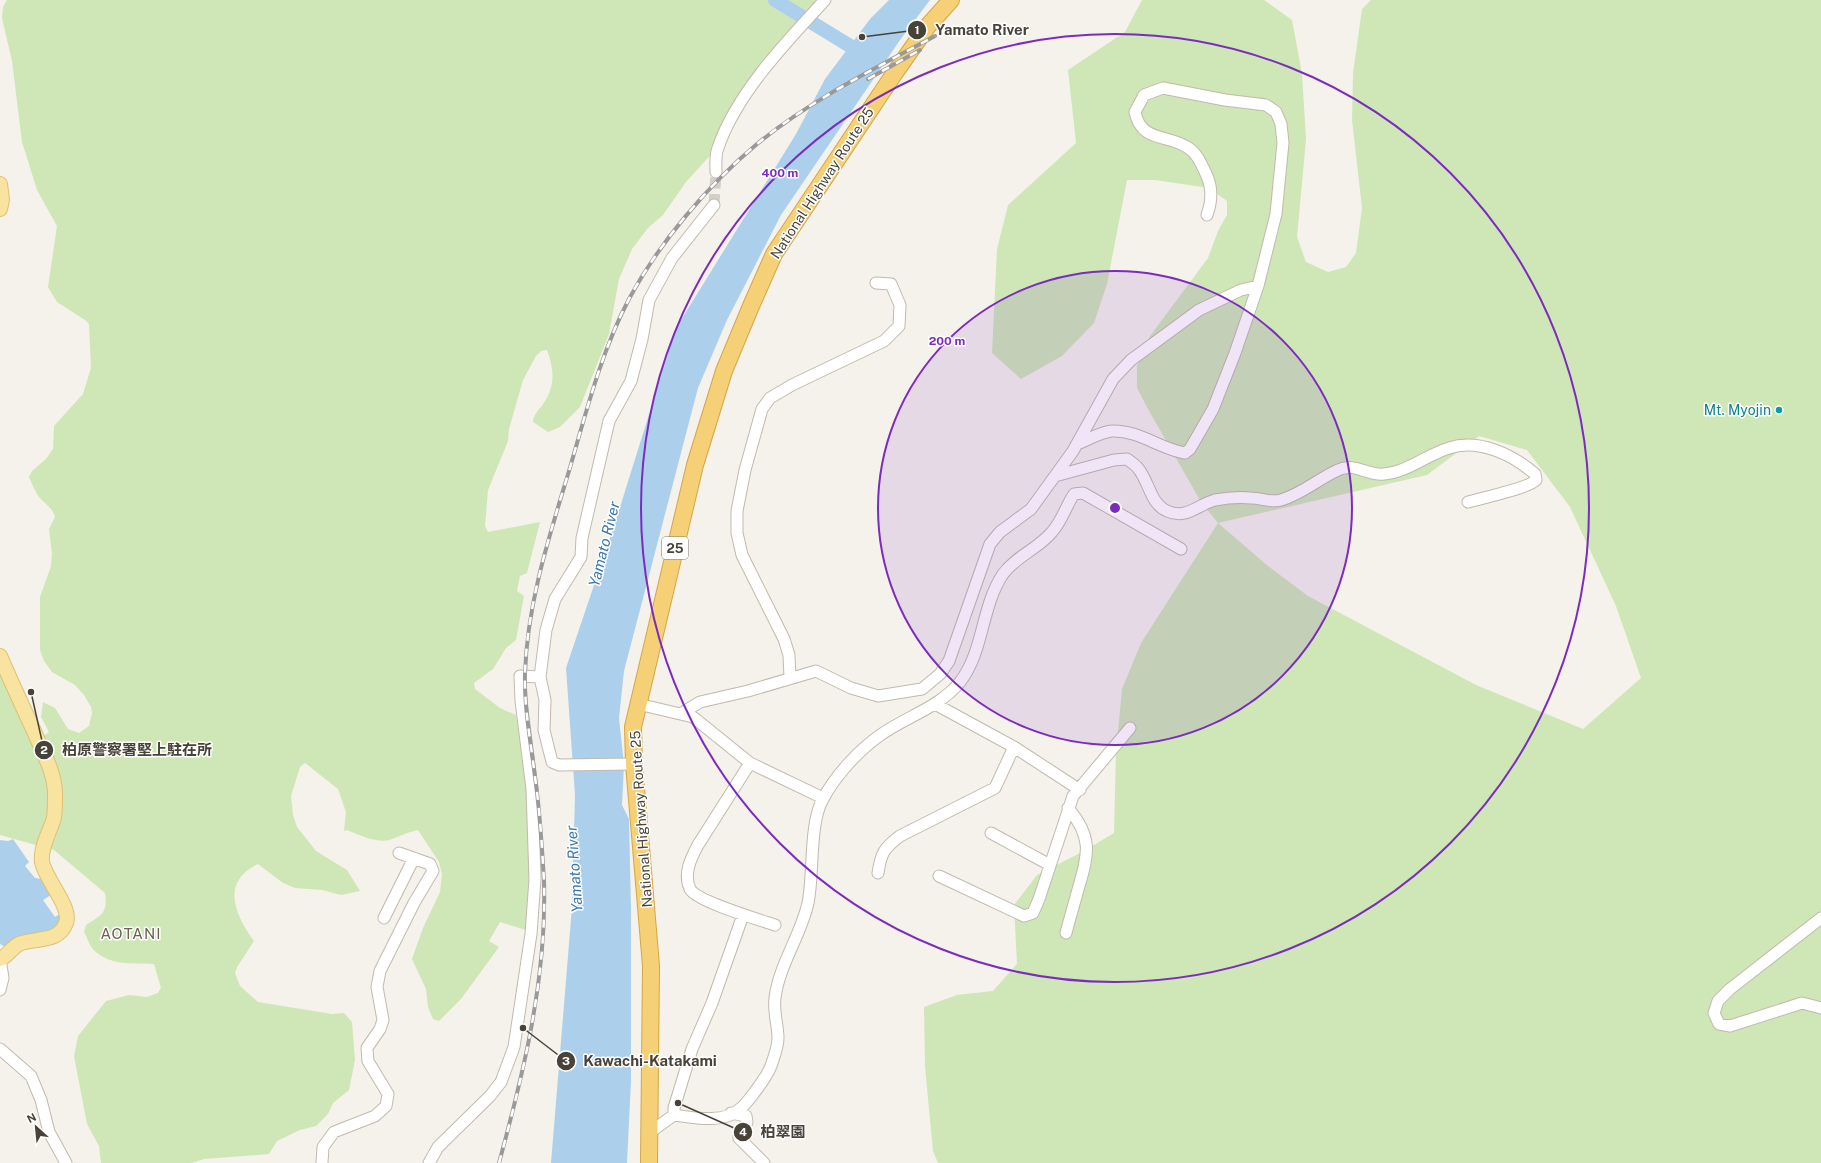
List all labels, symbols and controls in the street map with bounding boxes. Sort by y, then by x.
callout: Yamato River [907,16,1037,43]
text: Yamato River [935,21,1029,38]
text: 1 [914,23,920,37]
street label: National Highway Route 25 [767,104,877,262]
text: 400 m [762,166,799,180]
text: 200 m [929,334,965,348]
place label: Mt. Myojin [1704,402,1771,418]
marker: Mt. Myojin [1774,405,1784,415]
water label: Yamato River [585,499,623,588]
centre of rings [1108,501,1122,515]
road number: 25 [662,537,688,559]
street label: National Highway Route 25 [627,730,655,908]
callout: 柏原警察署堅上駐在所 [34,737,220,764]
text: 柏原警察署堅上駐在所 [62,741,212,758]
text: 2 [40,743,48,757]
water label: Yamato River [562,825,586,913]
district label: AOTANI [100,925,162,942]
callout: Kawachi-Katakami [556,1047,725,1074]
text: Kawachi-Katakami [583,1052,717,1069]
text: 3 [562,1054,570,1068]
north arrow [16,1107,56,1147]
text: N [25,1111,38,1125]
callout: 柏翠園 [733,1119,814,1146]
text: 柏翠園 [760,1123,806,1140]
text: 4 [739,1125,747,1139]

